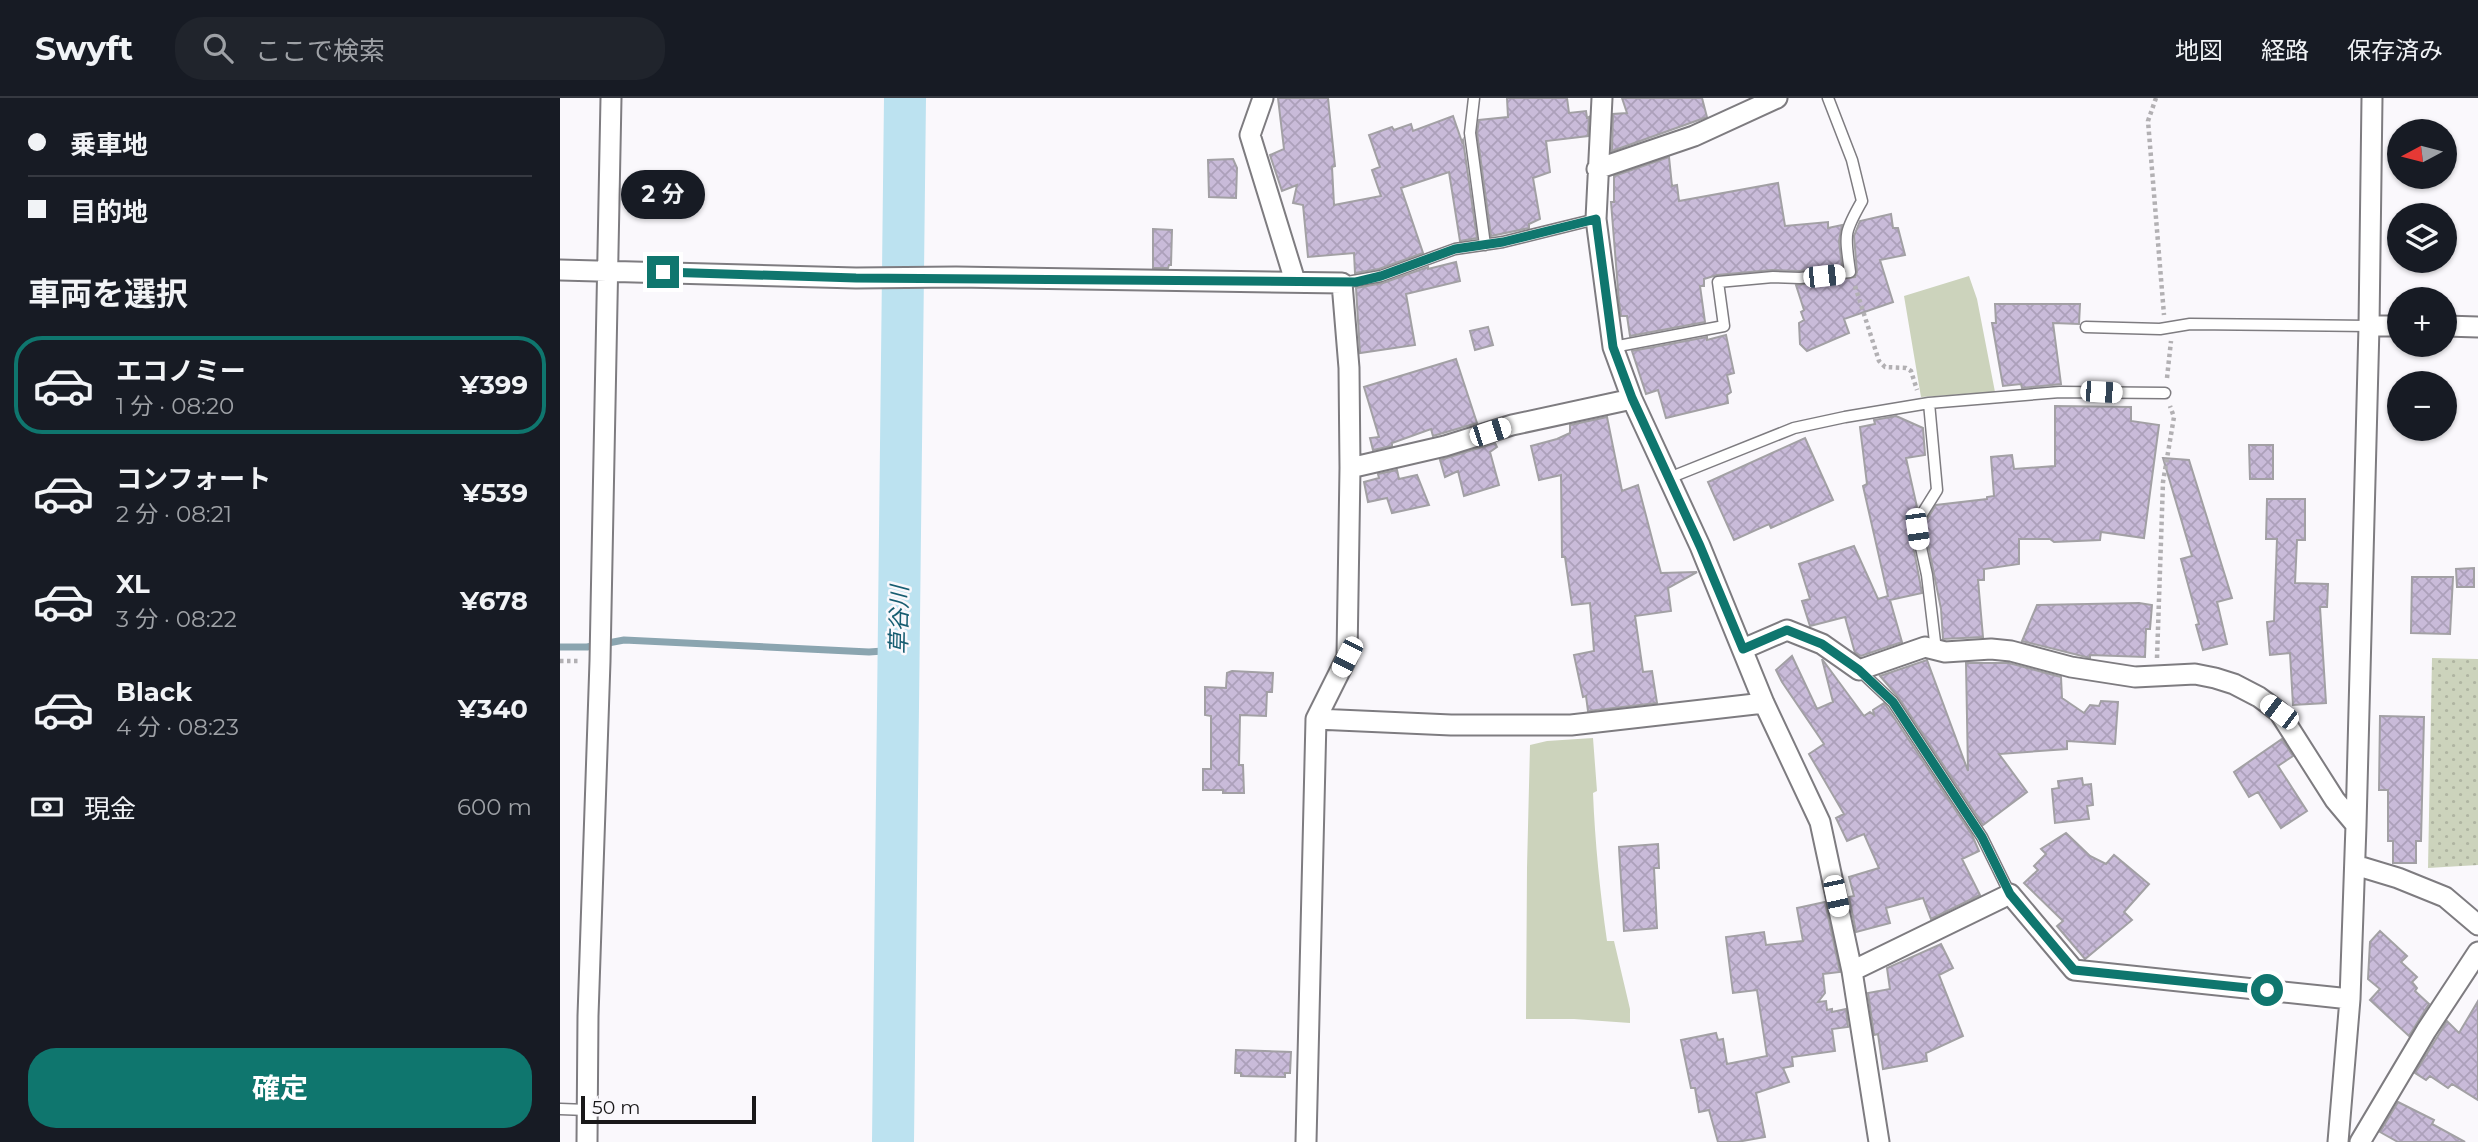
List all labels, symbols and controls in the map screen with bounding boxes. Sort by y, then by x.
search box [175,17,665,80]
text: Swyft [35,28,133,68]
icon: search [199,29,237,67]
text: ここで検索 [255,35,385,67]
text: 地図 [2175,36,2223,65]
text: 経路 [2261,36,2309,65]
text: 保存済み [2347,36,2443,65]
north arrow [2387,119,2457,189]
map controls [2387,119,2457,441]
text: 乗車地 [70,129,148,161]
callout: 2 分 [621,170,705,220]
text: 2 分 [641,180,685,208]
text: 目的地 [70,196,148,228]
button: layers [2387,203,2457,273]
route end [647,256,679,288]
car [1803,263,1846,289]
text: 車両を選択 [28,274,188,313]
button: + [2387,287,2457,357]
icon: car [32,354,95,417]
text: エコノミー [116,355,246,387]
text: ¥399 [460,369,528,401]
button: − [2387,371,2457,441]
car [2080,380,2123,404]
text: 1 分 · 08:20 [116,392,234,420]
car [1467,416,1514,448]
icon: car [32,462,95,525]
text: コンフォート [116,463,271,495]
text: ¥539 [462,477,528,509]
text: 2 分 · 08:21 [116,500,232,528]
car [1904,507,1931,551]
text: XL [116,568,150,600]
icon: car [32,570,95,633]
water label: 草谷川 [884,582,914,655]
text: ¥678 [460,585,528,617]
text: 3 分 · 08:22 [116,605,237,633]
car [1329,634,1366,680]
text: Black [116,676,192,708]
icon: car [32,678,95,741]
car [2256,691,2303,733]
text: ¥340 [458,693,528,725]
text: 4 分 · 08:23 [116,713,239,741]
icon: cash [28,788,66,826]
text: 現金 [84,793,136,825]
text: 600 m [457,793,532,821]
car [1822,873,1851,919]
route start [2251,974,2283,1006]
button: 確定 [28,1048,532,1128]
scale bar [581,1093,756,1125]
text: 50 m [592,1096,640,1119]

